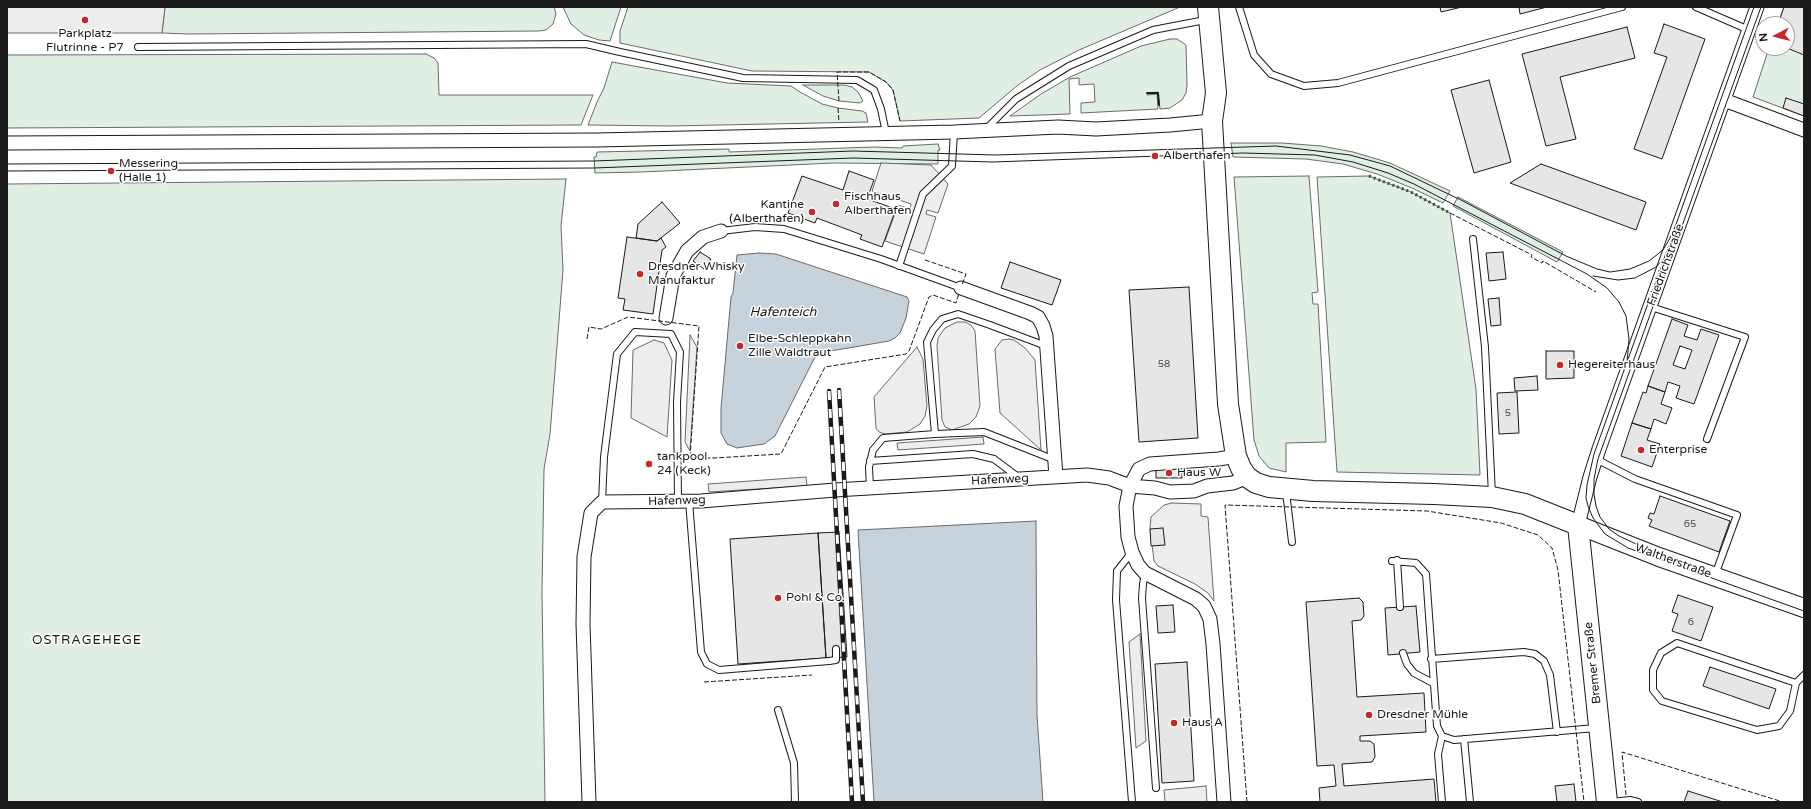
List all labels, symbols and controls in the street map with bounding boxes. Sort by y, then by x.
marker: Parkplatz Flutrinne - P7 [80,15,90,25]
north arrow [1755,16,1795,56]
place label: Parkplatz Flutrinne - P7 [46,27,124,55]
text: N [1757,32,1771,43]
place label: Alberthafen [1163,149,1231,163]
marker: Alberthafen [1150,151,1160,161]
place label: Messering (Halle 1) [119,157,178,185]
marker: Messering (Halle 1) [106,166,116,176]
place label: Fischhaus Alberthafen [844,190,912,218]
place label: Kantine (Alberthafen) [729,198,804,226]
marker: Fischhaus Alberthafen [831,199,841,209]
marker: Kantine (Alberthafen) [807,207,817,217]
street label: Friedrichstraße [1645,222,1687,308]
place label: Dresdner Whisky Manufaktur [648,260,744,288]
marker: Dresdner Whisky Manufaktur [635,269,645,279]
water label: Hafenteich [750,305,816,321]
place label: Elbe-Schleppkahn Zille Waldtraut [748,332,851,360]
marker: Elbe-Schleppkahn Zille Waldtraut [735,341,745,351]
house number: 58 [1158,358,1170,370]
place label: Hegereiterhaus [1568,358,1655,372]
marker: Hegereiterhaus [1555,360,1565,370]
house number: 5 [1505,407,1511,419]
place label: Enterprise [1649,443,1707,457]
marker: Enterprise [1636,445,1646,455]
place label: tankpool 24 (Keck) [657,450,711,478]
marker: tankpool 24 (Keck) [644,459,654,469]
place label: Haus W [1177,466,1221,480]
marker: Haus W [1164,468,1174,478]
street label: Hafenweg [971,471,1029,489]
street label: Hafenweg [648,493,706,509]
house number: 65 [1684,518,1696,530]
street label: Waltherstraße [1633,540,1713,582]
place label: Pohl & Co. [786,591,845,605]
marker: Pohl & Co. [773,593,783,603]
house number: 6 [1688,616,1694,628]
street label: Bremer Straße [1582,621,1604,705]
district label: OSTRAGEHEGE [32,633,142,649]
place label: Dresdner Mühle [1377,708,1468,722]
marker: Dresdner Mühle [1364,710,1374,720]
place label: Haus A [1182,716,1223,730]
marker: Haus A [1169,718,1179,728]

